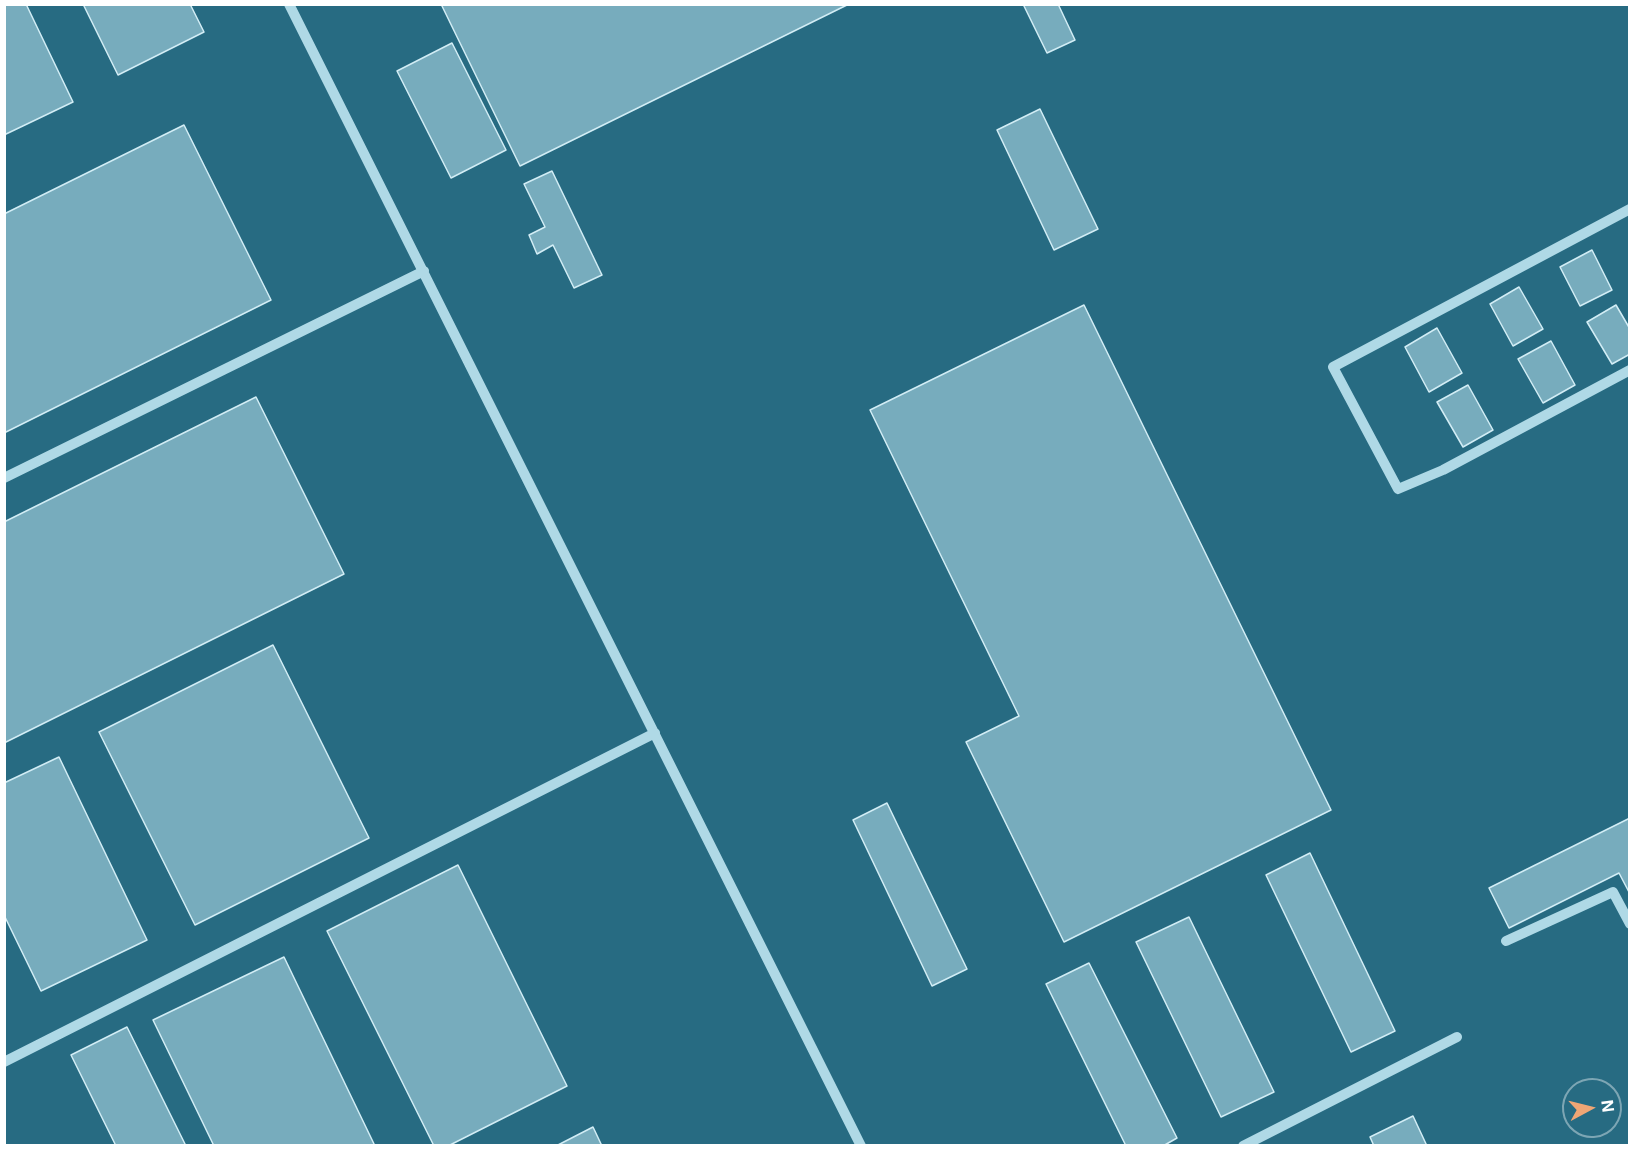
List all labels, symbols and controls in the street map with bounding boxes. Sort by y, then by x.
north arrow [1562,1078,1622,1138]
text: N [1597,1099,1619,1113]

